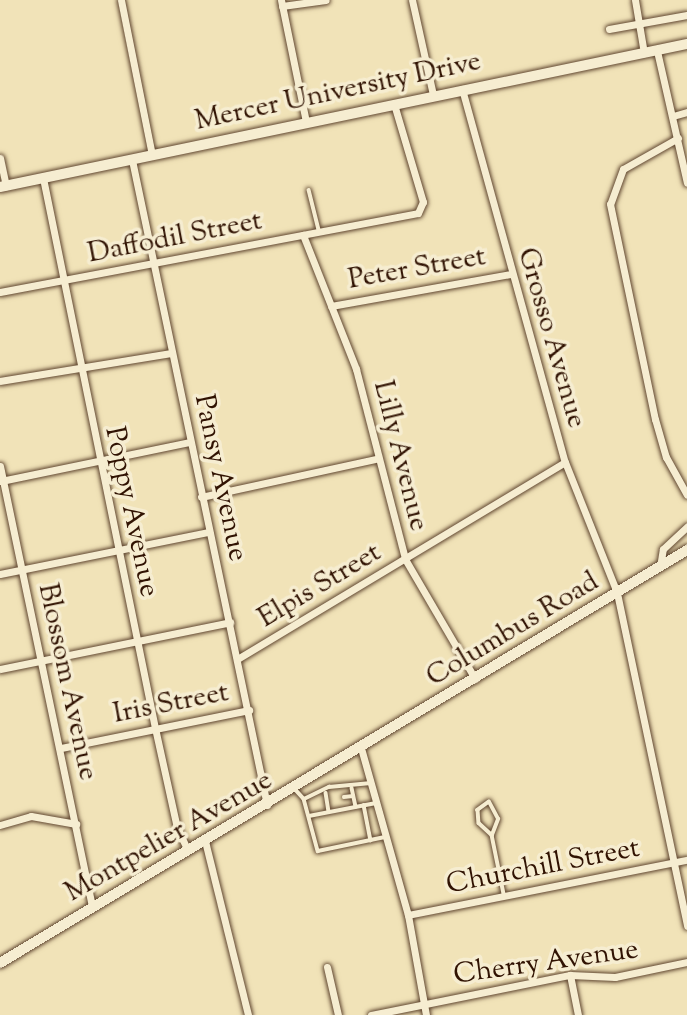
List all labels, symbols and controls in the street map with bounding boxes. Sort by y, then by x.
street label: Mercer University Drive [192,45,484,139]
street label: Daffodil Street [85,205,265,271]
street label: Peter Street [346,240,488,298]
street label: Grosso Avenue [509,244,593,432]
street label: Lilly Avenue [365,377,435,535]
street label: Pansy Avenue [186,392,254,564]
street label: Poppy Avenue [97,424,165,600]
street label: Elpis Street [253,536,387,636]
street label: Columbus Road [421,565,605,695]
street label: Blossom Avenue [30,581,104,783]
street label: Iris Street [110,676,232,732]
street label: Montpelier Avenue [59,764,279,910]
street label: Churchill Street [444,832,642,902]
street label: Cherry Avenue [451,933,641,993]

